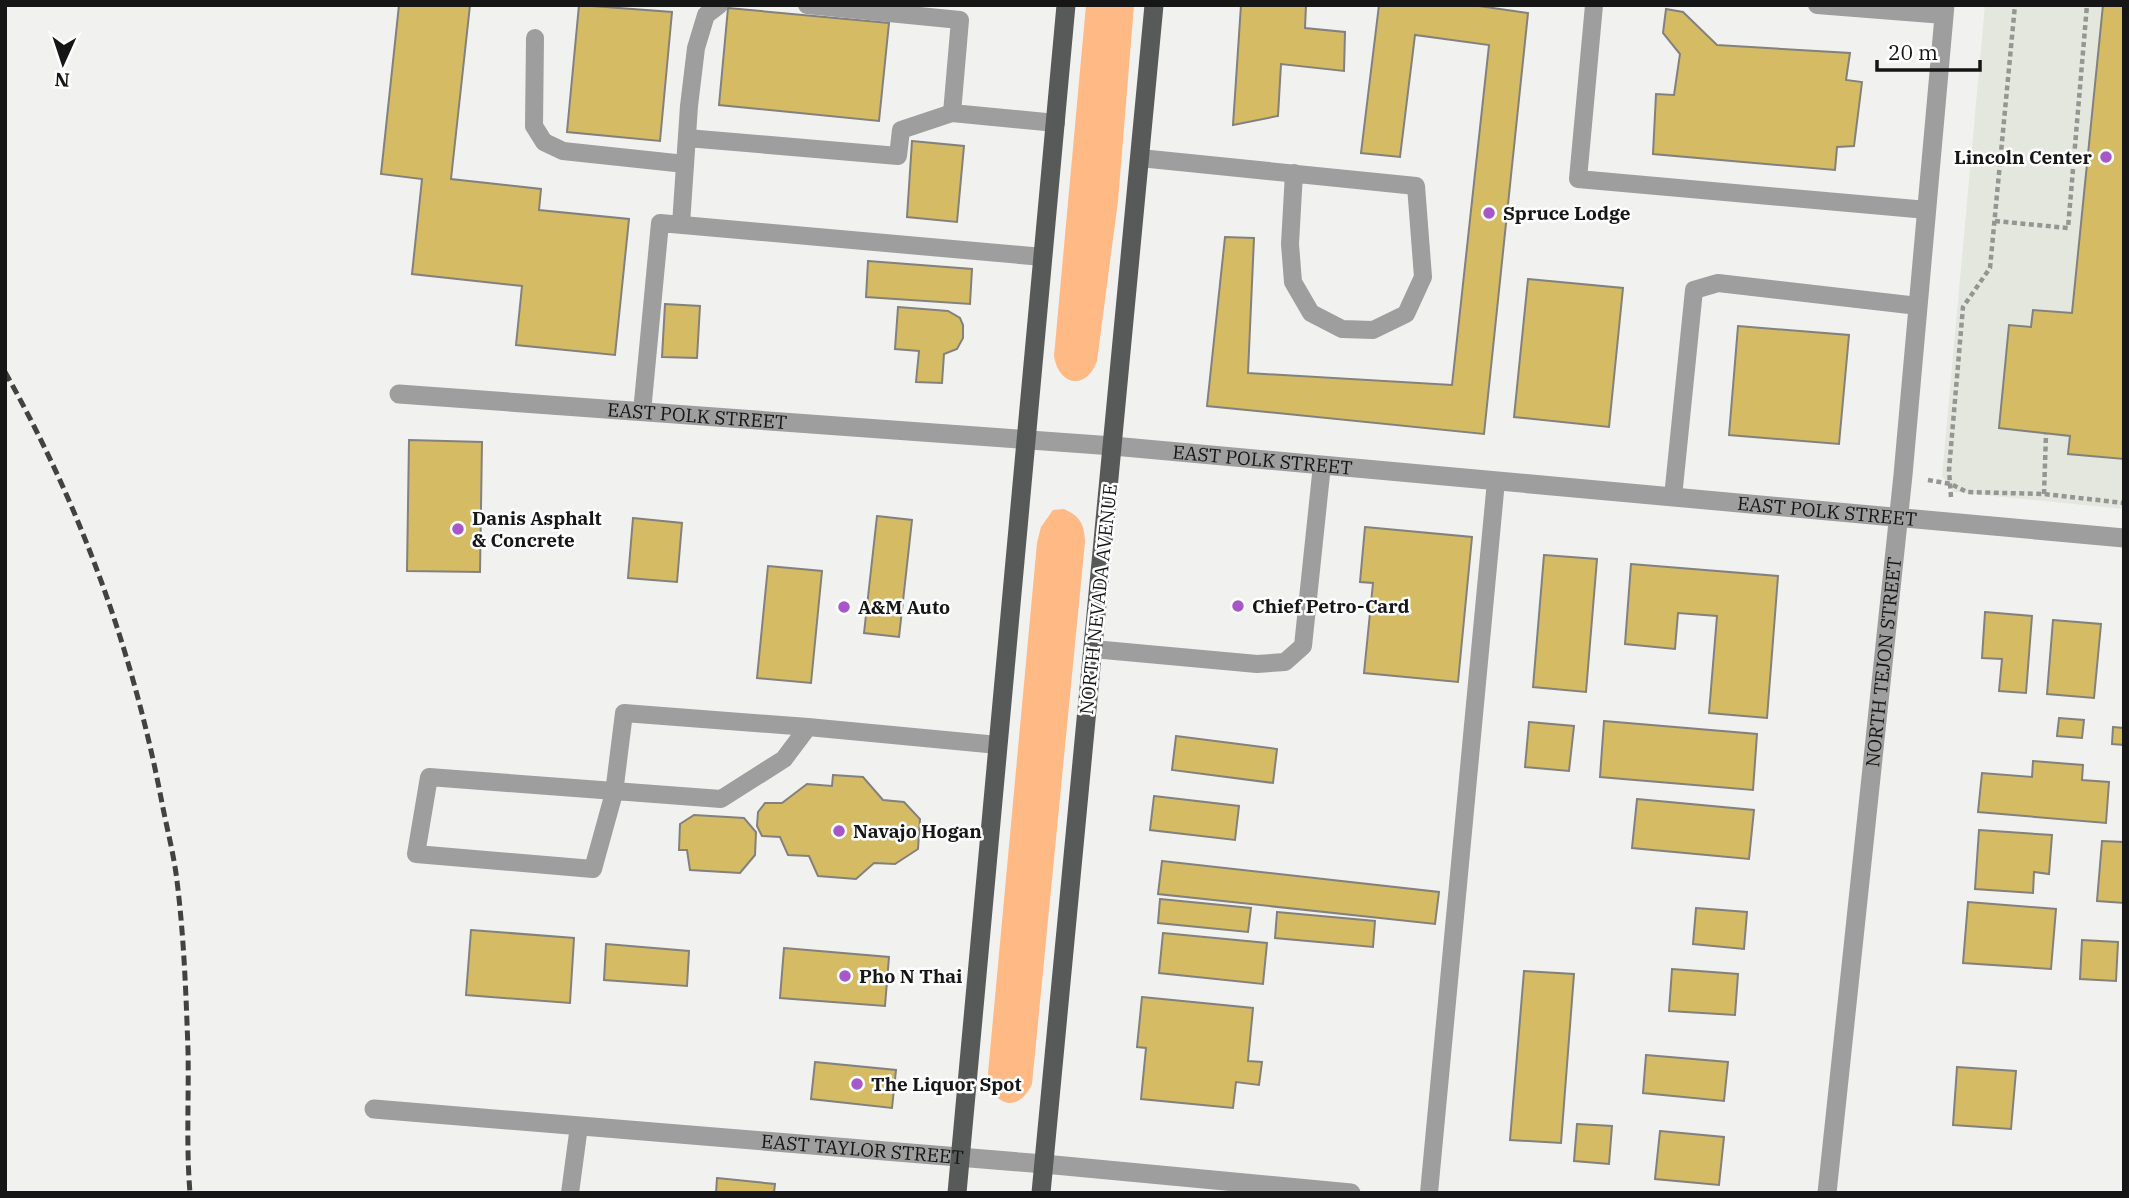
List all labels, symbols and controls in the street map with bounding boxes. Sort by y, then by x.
north arrow [28,28,98,98]
scale bar [1877,28,1980,72]
text: 20 m [1888,38,1938,66]
text: N [54,68,70,92]
place label: Lincoln Center [1954,145,2093,169]
marker: Lincoln Center [2098,149,2114,165]
place label: Spruce Lodge [1503,201,1631,225]
marker: Spruce Lodge [1481,205,1497,221]
street label: EAST POLK STREET [606,397,788,434]
street label: EAST POLK STREET [1172,439,1353,480]
street label: NORTH NEVADA AVENUE [1074,482,1122,716]
street label: EAST POLK STREET [1736,491,1918,531]
place label: Danis Asphalt & Concrete [472,506,602,552]
marker: Danis Asphalt & Concrete [450,521,466,537]
street label: NORTH TEJON STREET [1860,556,1906,768]
place label: Chief Petro-Card [1252,594,1410,618]
place label: A&M Auto [858,595,950,619]
marker: Chief Petro-Card [1230,598,1246,614]
marker: A&M Auto [836,599,852,615]
place label: Navajo Hogan [853,819,982,843]
marker: Navajo Hogan [831,823,847,839]
place label: Pho N Thai [859,964,962,988]
marker: Pho N Thai [837,968,853,984]
place label: The Liquor Spot [871,1072,1022,1096]
marker: The Liquor Spot [849,1076,865,1092]
street label: EAST TAYLOR STREET [760,1129,965,1169]

